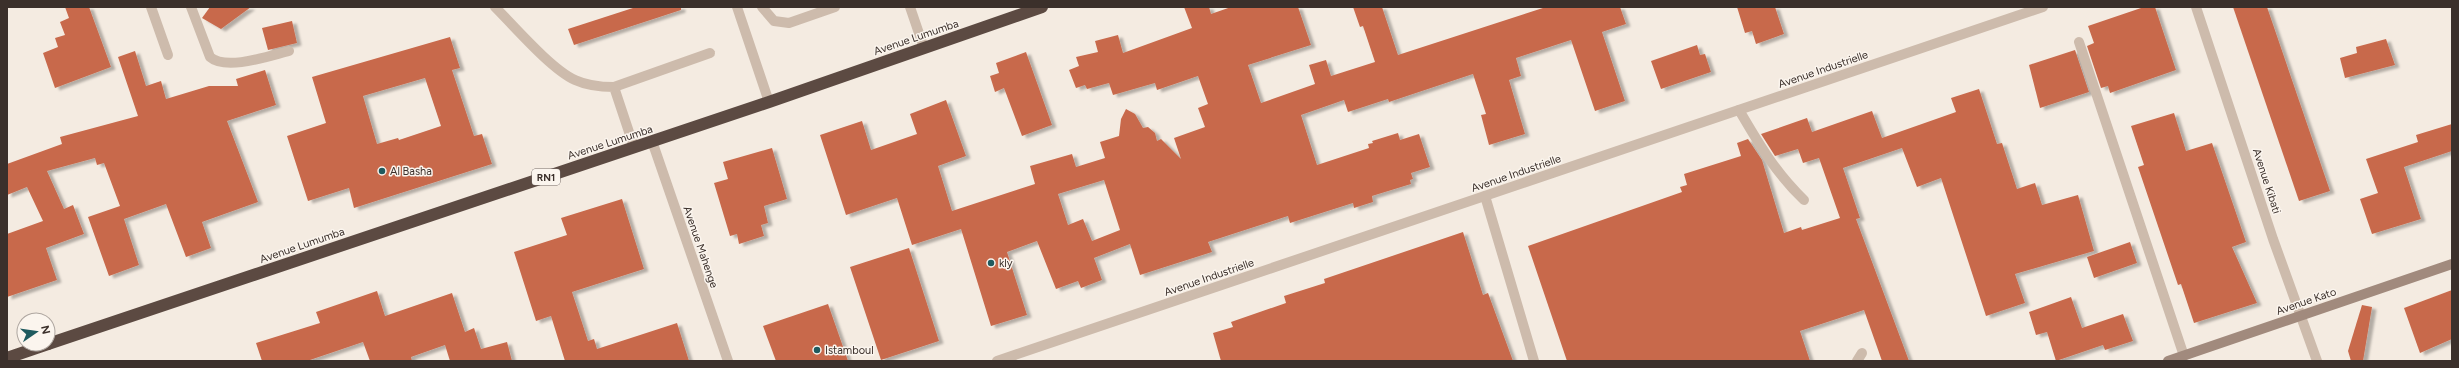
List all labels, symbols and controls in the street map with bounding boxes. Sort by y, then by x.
street label: Avenue Lumumba [872,17,960,58]
street label: Avenue Industrielle [1777,48,1870,91]
street label: Avenue Lumumba [566,123,654,162]
street label: Avenue Kibati [2250,147,2283,215]
street label: Avenue Industrielle [1470,152,1563,195]
place label: Al Basha [390,165,432,178]
marker: Al Basha [377,166,387,176]
road number: RN1 [532,169,560,185]
street label: Avenue Mahenge [680,205,721,290]
street label: Avenue Lumumba [258,225,346,266]
street label: Avenue Industrielle [1163,256,1256,299]
place label: kly [999,257,1013,270]
marker: kly [986,258,996,268]
street label: Avenue Kato [2274,285,2338,318]
north arrow [16,312,56,352]
text: N [38,324,53,335]
place label: Istamboul [825,344,874,357]
marker: Istamboul [812,345,822,355]

